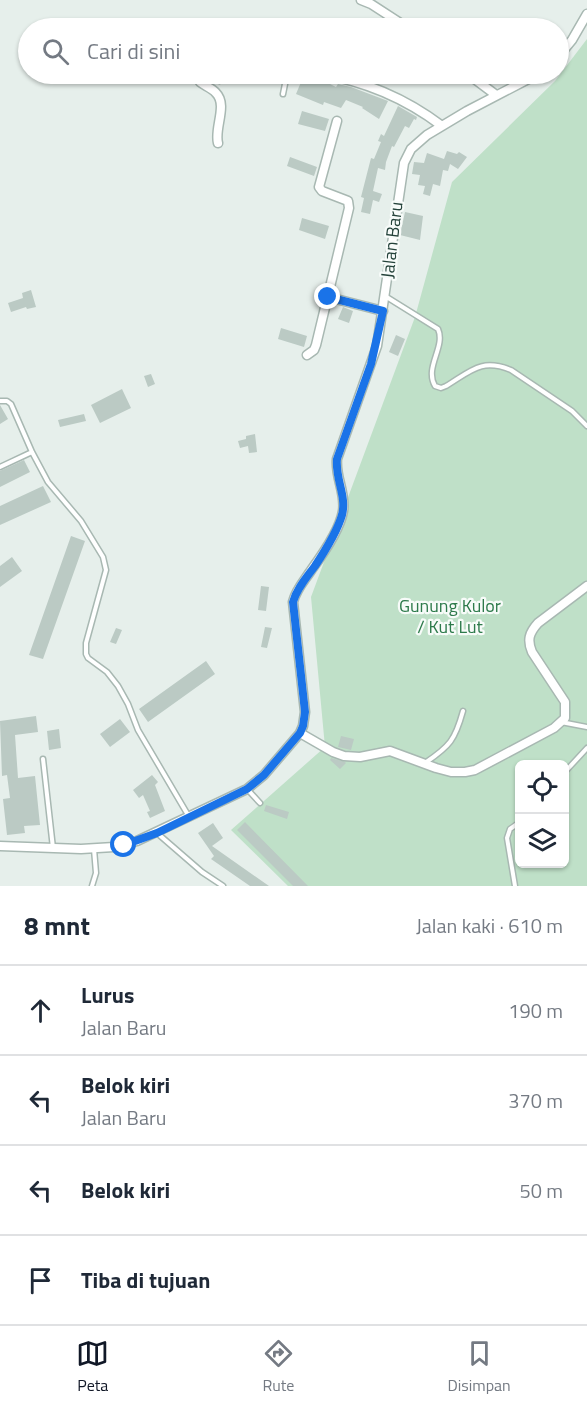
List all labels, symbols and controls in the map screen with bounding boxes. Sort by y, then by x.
search box [18,18,569,84]
text: Cari di sini [87,34,180,68]
icon: search [39,35,72,68]
street label: Jalan Baru [373,200,410,280]
route end [314,283,340,309]
park label: Gunung Kulor / Kut Lut [399,592,501,640]
map controls [515,760,569,868]
button: locate [515,760,569,814]
button: layers [515,814,569,868]
route start [110,831,136,857]
text: 8 mnt [24,906,90,945]
text: Jalan kaki · 610 m [416,910,563,941]
text: Lurus [81,978,134,1012]
icon: ahead [24,994,57,1027]
text: 190 m [508,995,563,1026]
text: Jalan Baru [81,1012,166,1043]
text: Belok kiri [81,1068,170,1102]
icon: left [24,1084,57,1117]
text: 370 m [508,1085,563,1116]
text: Jalan Baru [81,1102,166,1133]
text: Belok kiri [81,1173,170,1207]
icon: left [24,1174,57,1207]
text: 50 m [519,1175,563,1206]
text: Tiba di tujuan [81,1263,210,1297]
icon: arrive [24,1264,57,1297]
tab: Peta [76,1337,109,1397]
tab: Rute [262,1337,295,1397]
tab: Disimpan [447,1337,511,1397]

